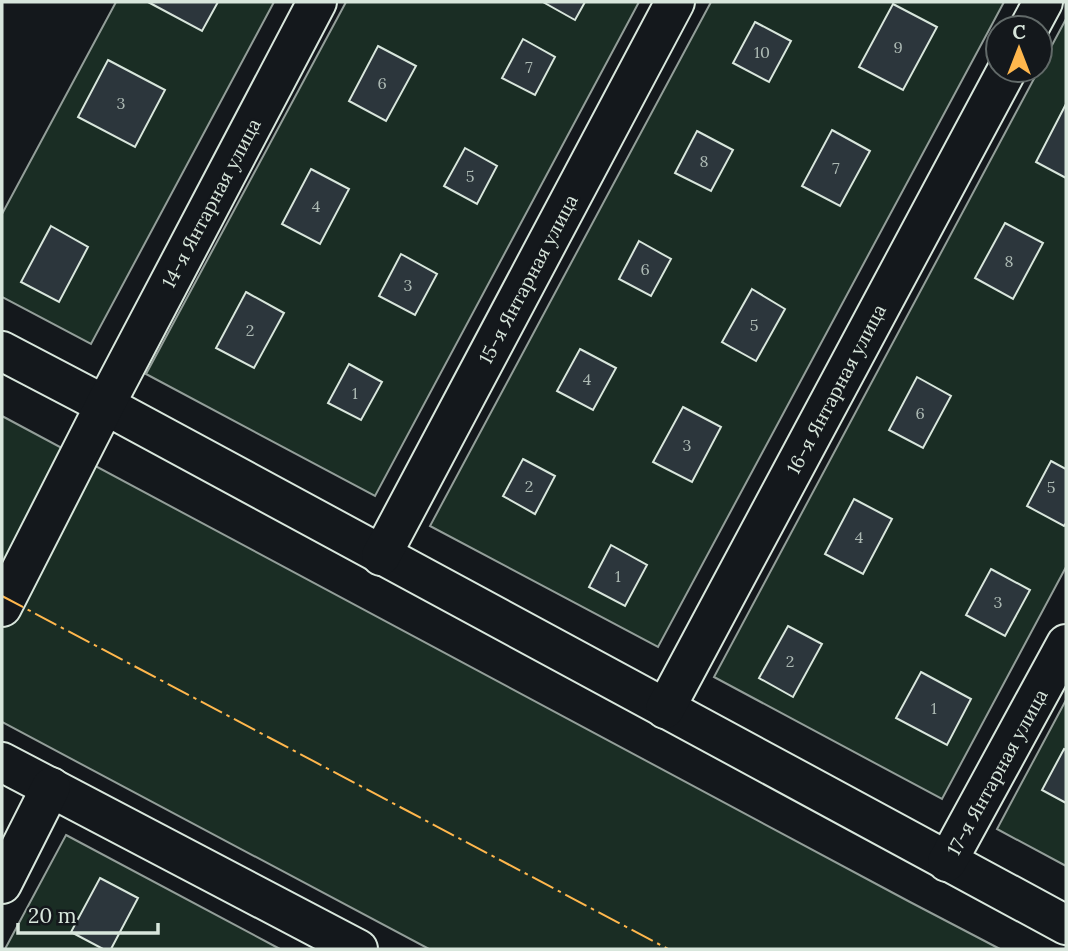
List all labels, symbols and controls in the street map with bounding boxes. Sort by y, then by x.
north arrow [984,14,1054,84]
text: С [1012,20,1026,44]
house number: 9 [893,37,903,57]
house number: 10 [754,42,770,62]
house number: 7 [525,57,533,77]
house number: 6 [377,73,387,93]
house number: 3 [117,93,126,113]
street label: 14-я Янтарная улица [156,114,266,292]
house number: 8 [700,151,709,171]
house number: 7 [832,158,840,178]
house number: 5 [466,166,474,186]
street label: 15-я Янтарная улица [473,190,583,368]
house number: 4 [312,196,321,216]
house number: 8 [1005,251,1014,271]
house number: 6 [640,259,650,279]
house number: 3 [404,275,413,295]
street label: 16-я Янтарная улица [781,300,891,478]
house number: 5 [750,315,758,335]
house number: 2 [246,320,254,340]
house number: 4 [583,369,592,389]
house number: 1 [352,383,358,403]
house number: 6 [915,403,925,423]
house number: 3 [683,435,692,455]
house number: 2 [525,476,533,496]
house number: 5 [1047,477,1055,497]
house number: 4 [855,527,864,547]
house number: 1 [615,566,621,586]
house number: 3 [994,592,1003,612]
house number: 2 [786,651,794,671]
street label: 17-я Янтарная улица [941,684,1053,859]
house number: 1 [931,698,937,718]
scale bar [18,892,158,936]
text: 20 m [28,902,77,929]

